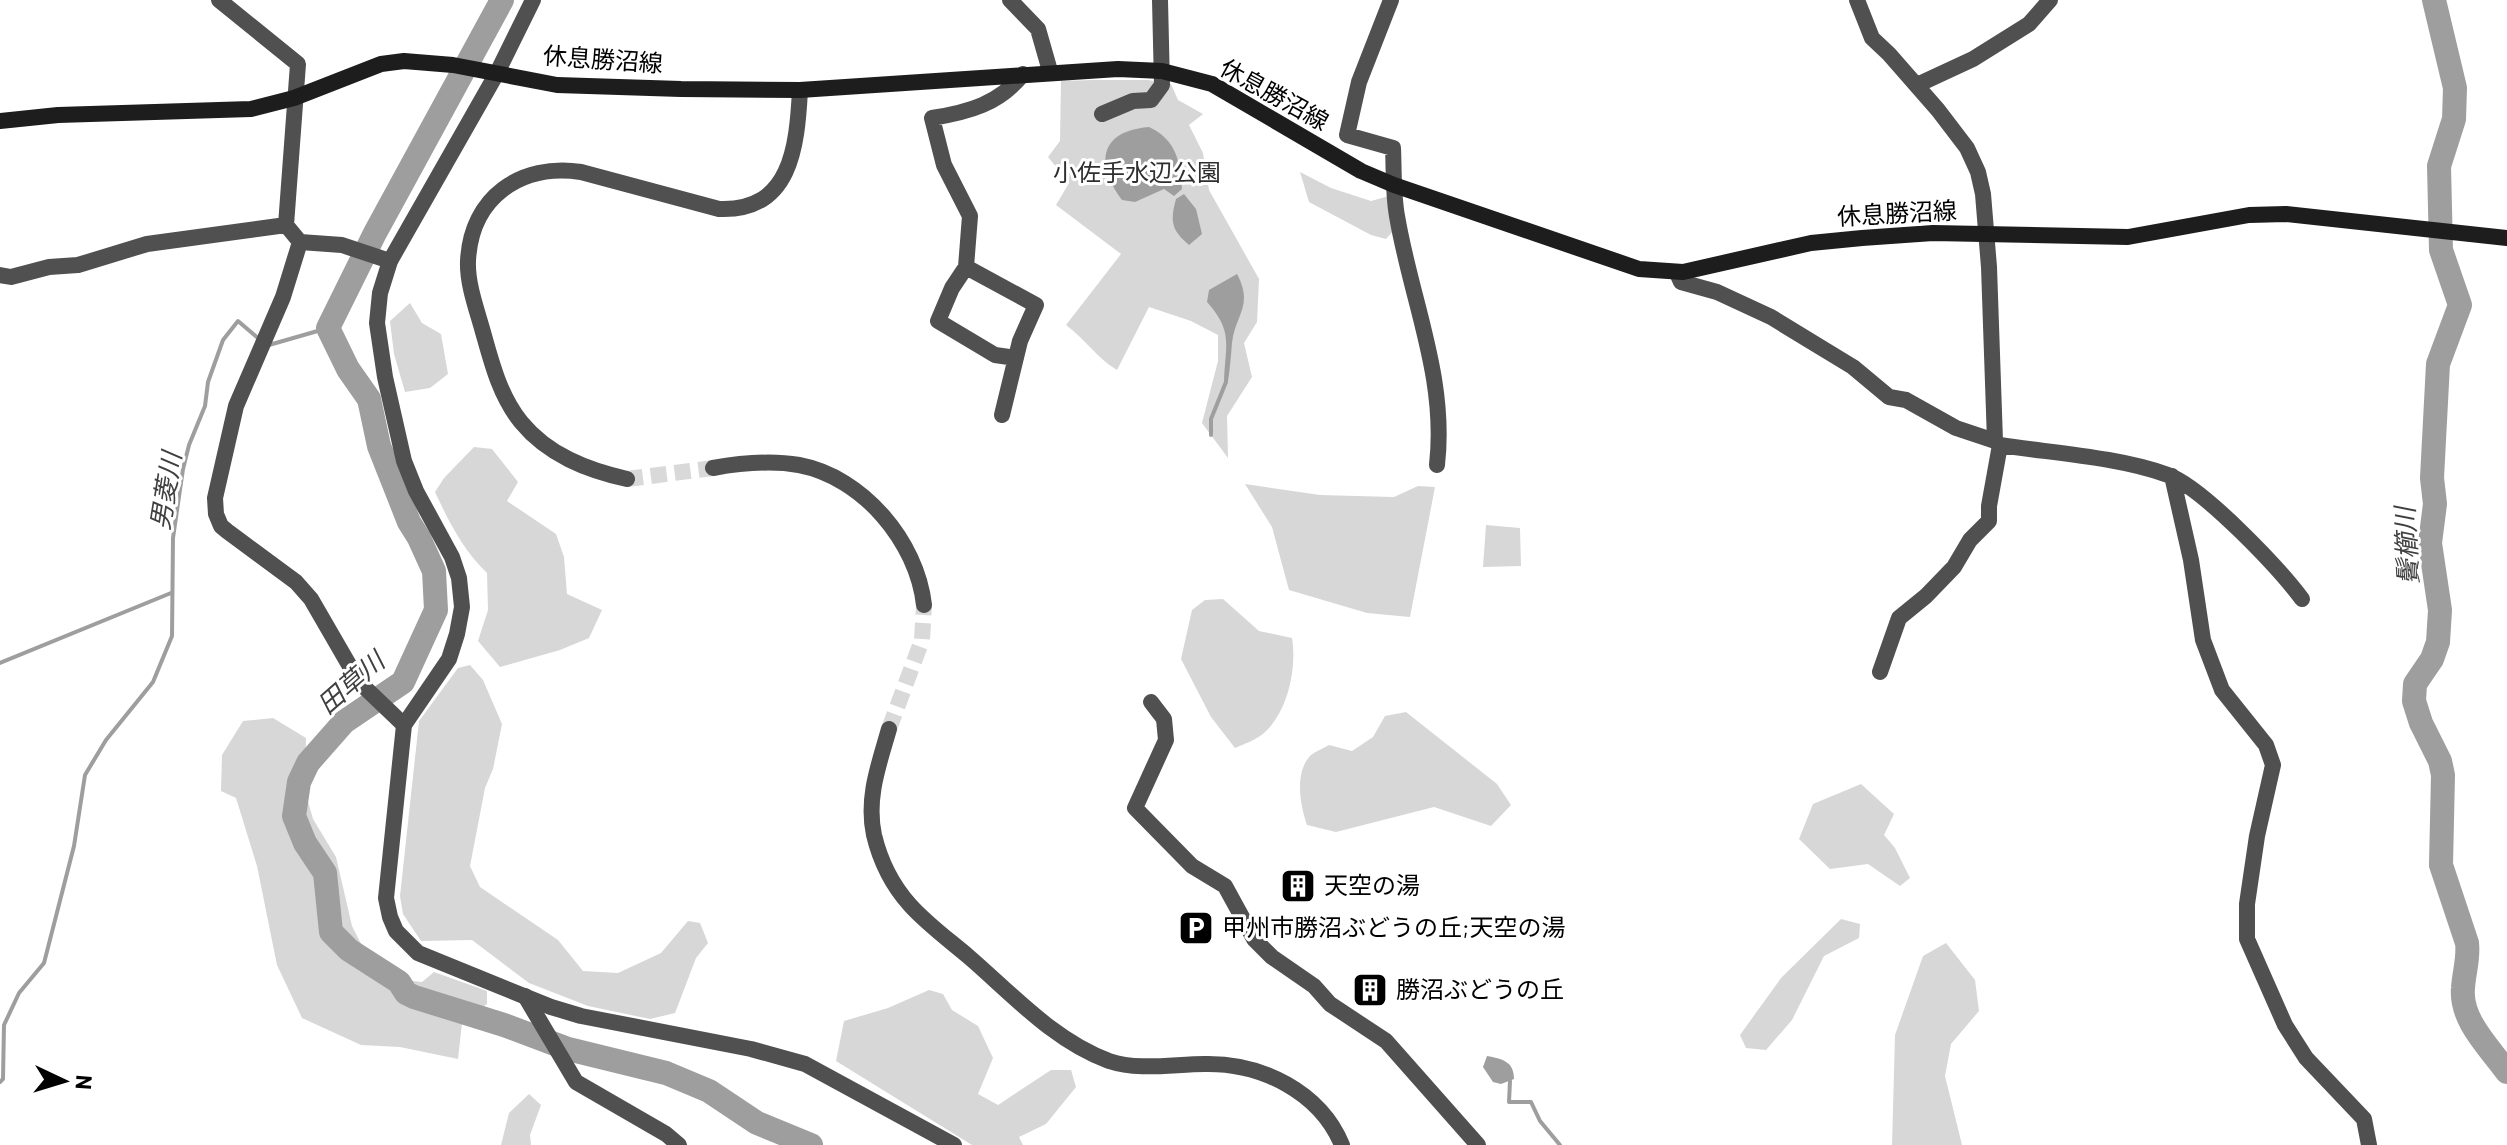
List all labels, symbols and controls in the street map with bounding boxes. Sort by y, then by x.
street label: 休息勝沼線 [542,40,664,77]
street label: 休息勝沼線 [1215,52,1334,135]
park label: 小佐手水辺公園 [1053,157,1221,186]
street label: 休息勝沼線 [1836,195,1958,230]
water label: 男菱川 [143,447,186,532]
water label: 鬢櫛川 [2388,503,2423,586]
water label: 田草川 [310,643,392,719]
building icon: 天空の湯 [1279,867,1317,905]
place label: 天空の湯 [1324,870,1420,899]
parking icon: 甲州市勝沼ぶどうの丘;天空の湯 [1177,909,1215,947]
place label: 甲州市勝沼ぶどうの丘;天空の湯 [1222,912,1565,941]
building icon: 勝沼ぶどうの丘 [1351,971,1389,1009]
place label: 勝沼ぶどうの丘 [1396,974,1564,1003]
north arrow [24,1041,104,1121]
text: N [71,1074,98,1091]

